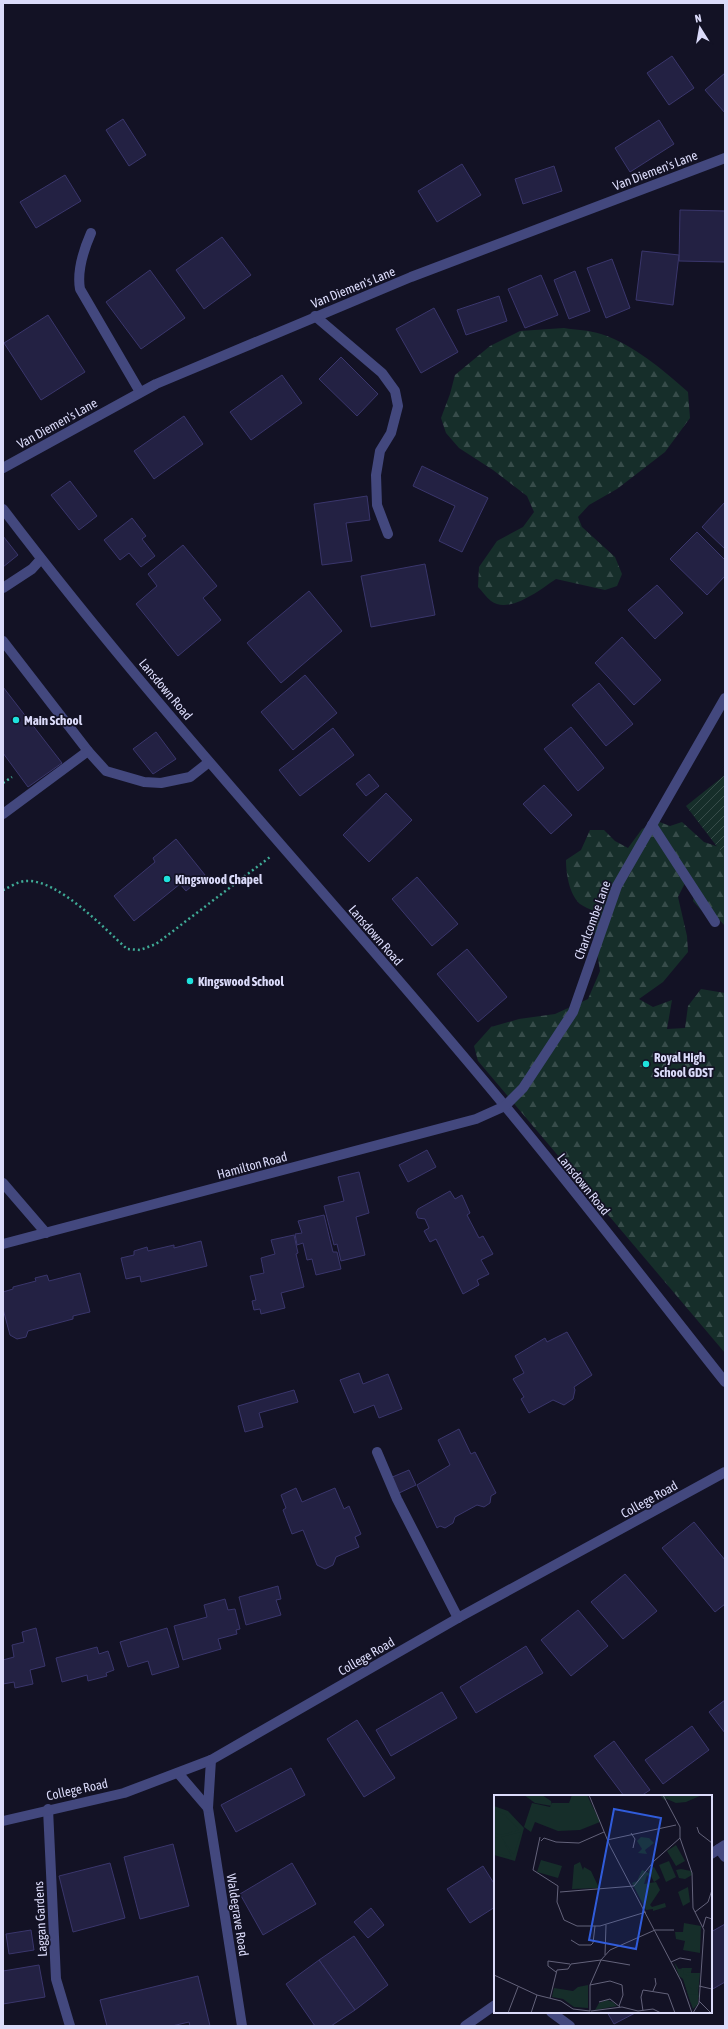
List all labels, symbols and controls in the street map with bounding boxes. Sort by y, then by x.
north arrow [680,8,720,48]
text: N [694,12,702,25]
street label: Van Diemen's Lane [611,147,700,193]
street label: Van Diemen's Lane [309,264,398,311]
street label: Van Diemen's Lane [15,395,100,452]
street label: Lansdown Road [136,656,195,723]
place label: Main School [24,713,83,728]
marker: Main School [11,715,21,725]
place label: Kingswood Chapel [175,872,263,887]
marker: Kingswood Chapel [162,874,172,884]
street label: Charlcombe Lane [571,879,614,962]
street label: Lansdown Road [345,902,406,968]
place label: Kingswood School [198,974,284,989]
marker: Kingswood School [185,976,195,986]
place label: Royal High School GDST [654,1050,714,1080]
marker: Royal High School GDST [641,1059,651,1069]
street label: Hamilton Road [215,1149,289,1182]
street label: Lansdown Road [554,1151,613,1218]
street label: College Road [618,1478,680,1521]
street label: College Road [335,1634,397,1679]
street label: College Road [45,1776,109,1803]
inset map [494,1795,712,2013]
street label: Waldegrave Road [224,1873,251,1957]
street label: Laggan Gardens [31,1880,50,1957]

